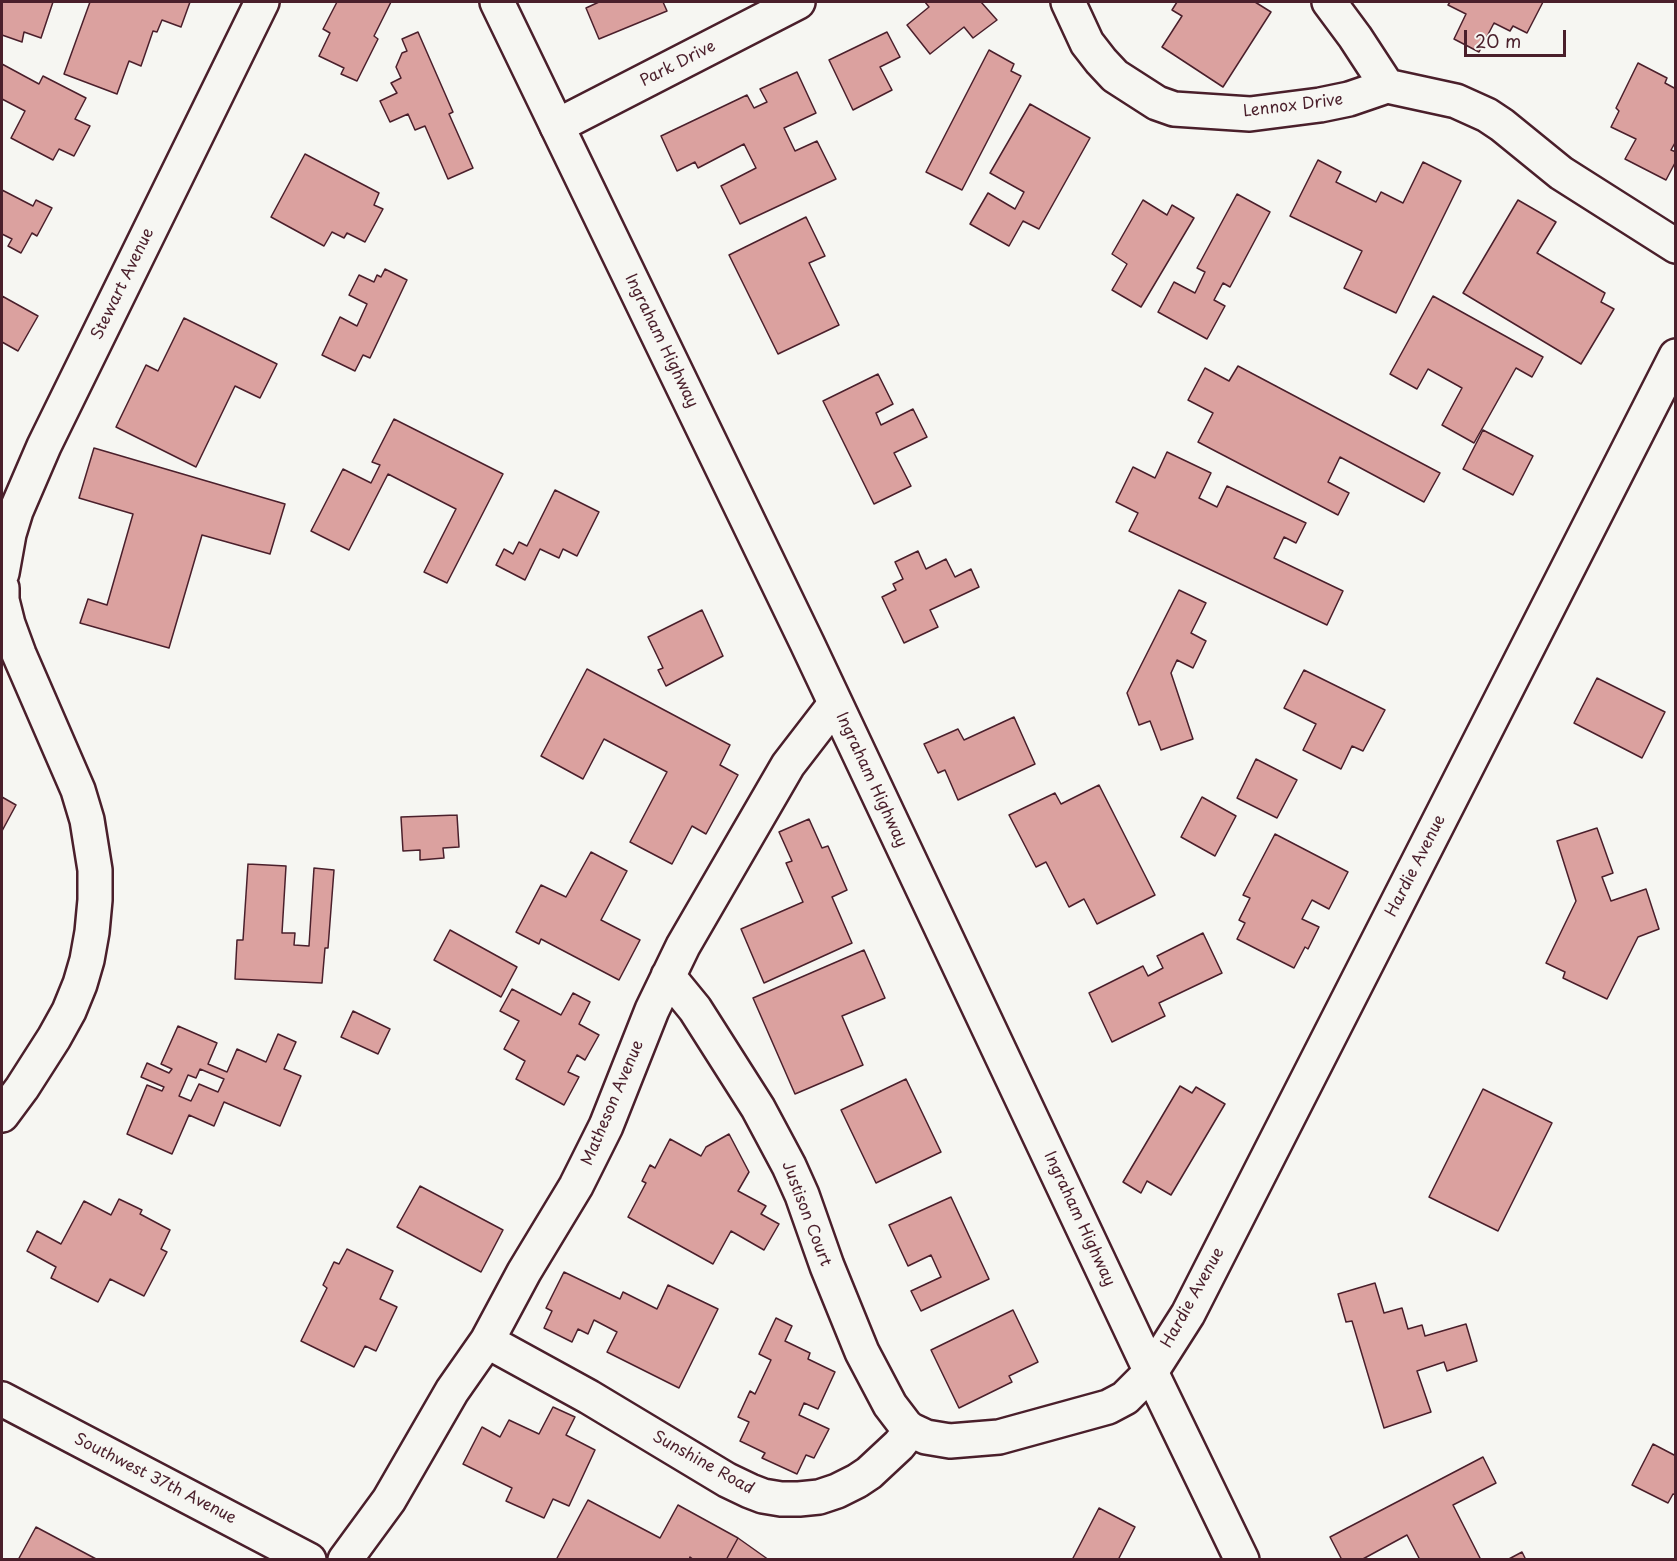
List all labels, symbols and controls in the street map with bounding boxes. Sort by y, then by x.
scale bar [1467,18,1569,56]
text: 20 m [1475,27,1521,54]
street label: Park Drive [637,37,719,91]
street label: Lennox Drive [1242,90,1344,122]
street label: Stewart Avenue [88,225,158,343]
street label: Ingraham Highway [620,271,702,411]
street label: Ingraham Highway [831,710,911,850]
street label: Hardie Avenue [1382,812,1450,920]
street label: Matheson Avenue [578,1038,648,1168]
street label: Ingraham Highway [1039,1149,1119,1289]
street label: Justison Court [777,1159,835,1269]
street label: Hardie Avenue [1157,1244,1229,1352]
street label: Sunshine Road [649,1427,757,1499]
street label: Southwest 37th Avenue [71,1430,239,1528]

